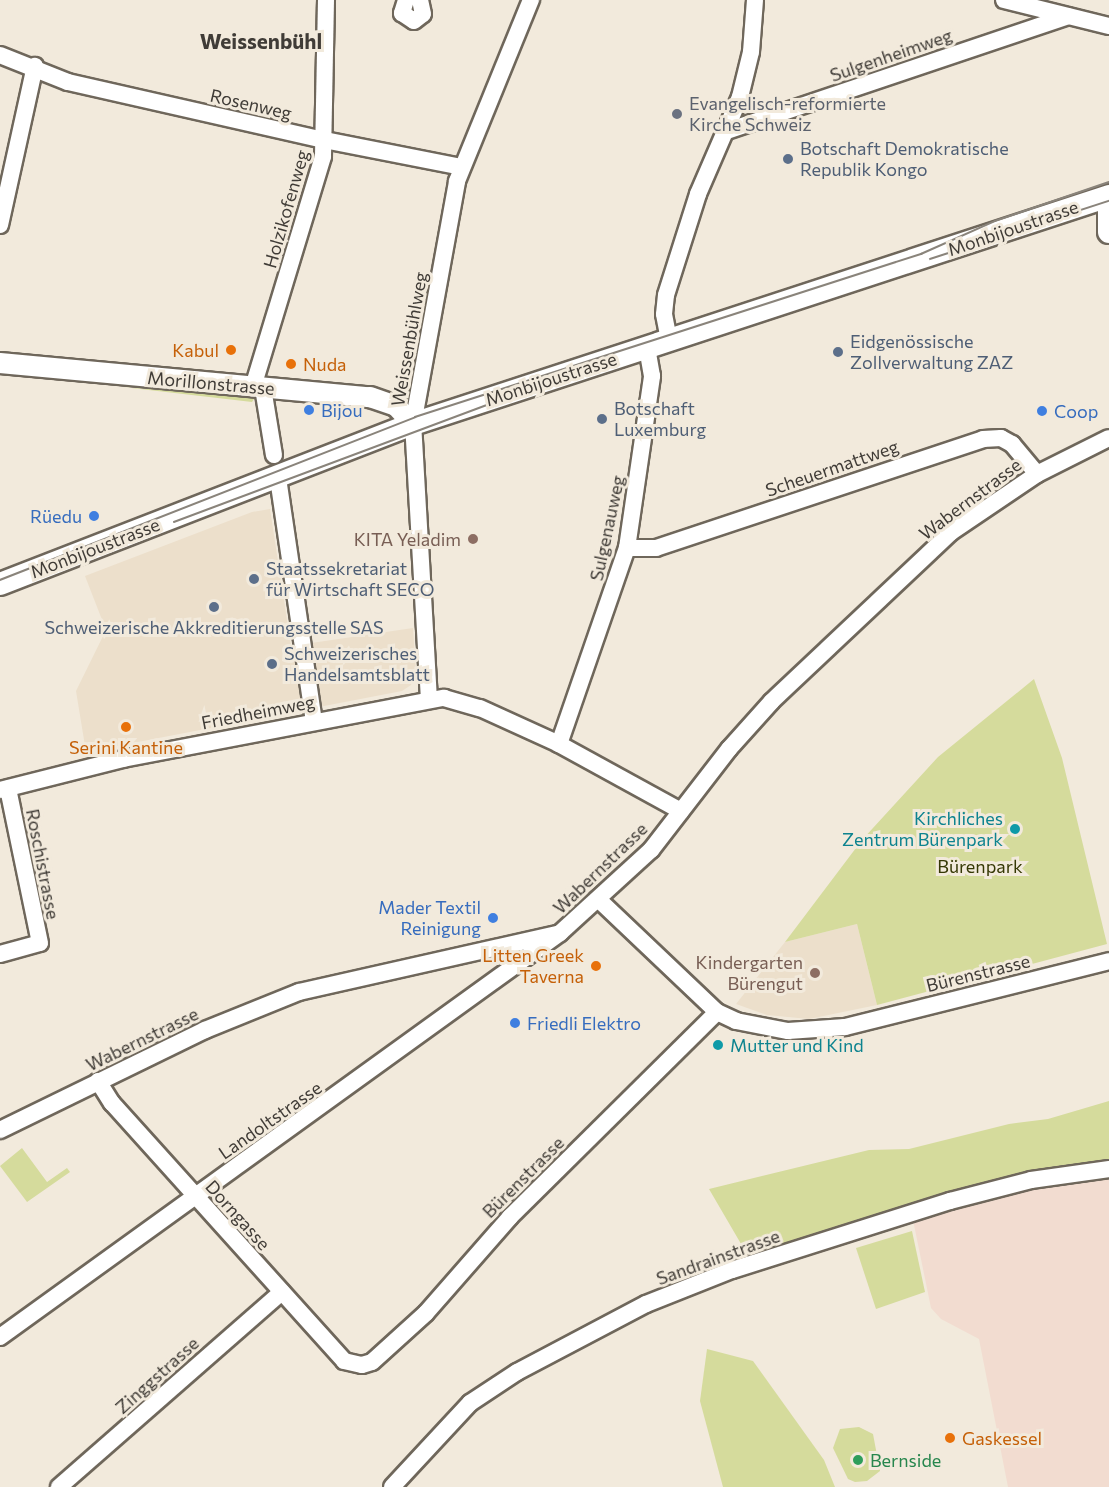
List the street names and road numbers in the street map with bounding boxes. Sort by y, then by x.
street label: Sulgenheimweg [827,24,955,86]
street label: Rosenweg [208,84,294,124]
street label: Holzikofenweg [259,147,313,271]
street label: Monbijoustrasse [945,196,1081,260]
street label: Weissenbühlweg [387,270,431,408]
street label: Monbijoustrasse [483,348,619,410]
street label: Morillonstrasse [146,367,276,399]
street label: Scheuermattweg [763,435,901,501]
street label: Wabernstrasse [915,454,1025,544]
street label: Sulgenauweg [585,473,629,583]
street label: Monbijoustrasse [27,513,163,583]
street label: Friedheimweg [199,690,317,734]
street label: Roschistrasse [22,807,64,921]
street label: Wabernstrasse [549,818,651,918]
street label: Bürenstrasse [924,950,1032,996]
street label: Wabernstrasse [82,1002,202,1076]
street label: Landoltstrasse [214,1076,326,1164]
street label: Bürenstrasse [478,1132,568,1222]
street label: Dorngasse [201,1176,275,1254]
street label: Sandrainstrasse [653,1225,783,1289]
street label: Zinggstrasse [111,1332,203,1418]

